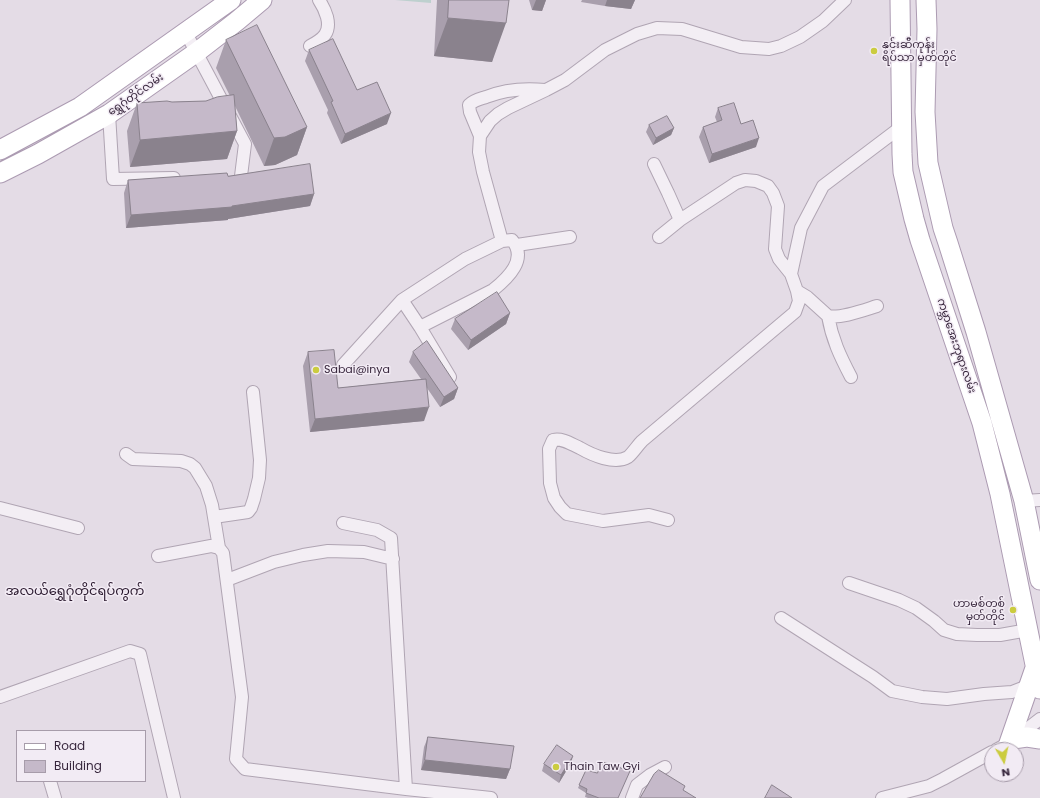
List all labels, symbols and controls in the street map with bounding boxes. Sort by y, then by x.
place label: နှင်းဆီကုန်း ရိပ်သာ မှတ်တိုင် [882,38,957,64]
marker: နှင်းဆီကုန်း ရိပ်သာ မှတ်တိုင် [869,46,879,56]
street label: ရွှေဂုံတိုင်လမ်း [106,71,166,119]
street label: ကမ္ဘာအေးဘုရားလမ်း [934,297,978,395]
place label: Sabai@inya [324,363,390,377]
marker: Sabai@inya [311,365,321,375]
district label: အလယ်ရွှေဂုံတိုင်ရပ်ကွက် [6,584,144,600]
place label: ဟာမစ်တစ် မှတ်တိုင် [953,597,1005,623]
marker: ဟာမစ်တစ် မှတ်တိုင် [1008,605,1018,615]
legend [16,730,146,782]
text: Road [54,737,85,754]
north arrow [984,742,1024,782]
text: Building [54,757,102,774]
place label: Thain Taw Gyi [564,760,640,774]
marker: Thain Taw Gyi [551,762,561,772]
text: N [1000,764,1011,781]

